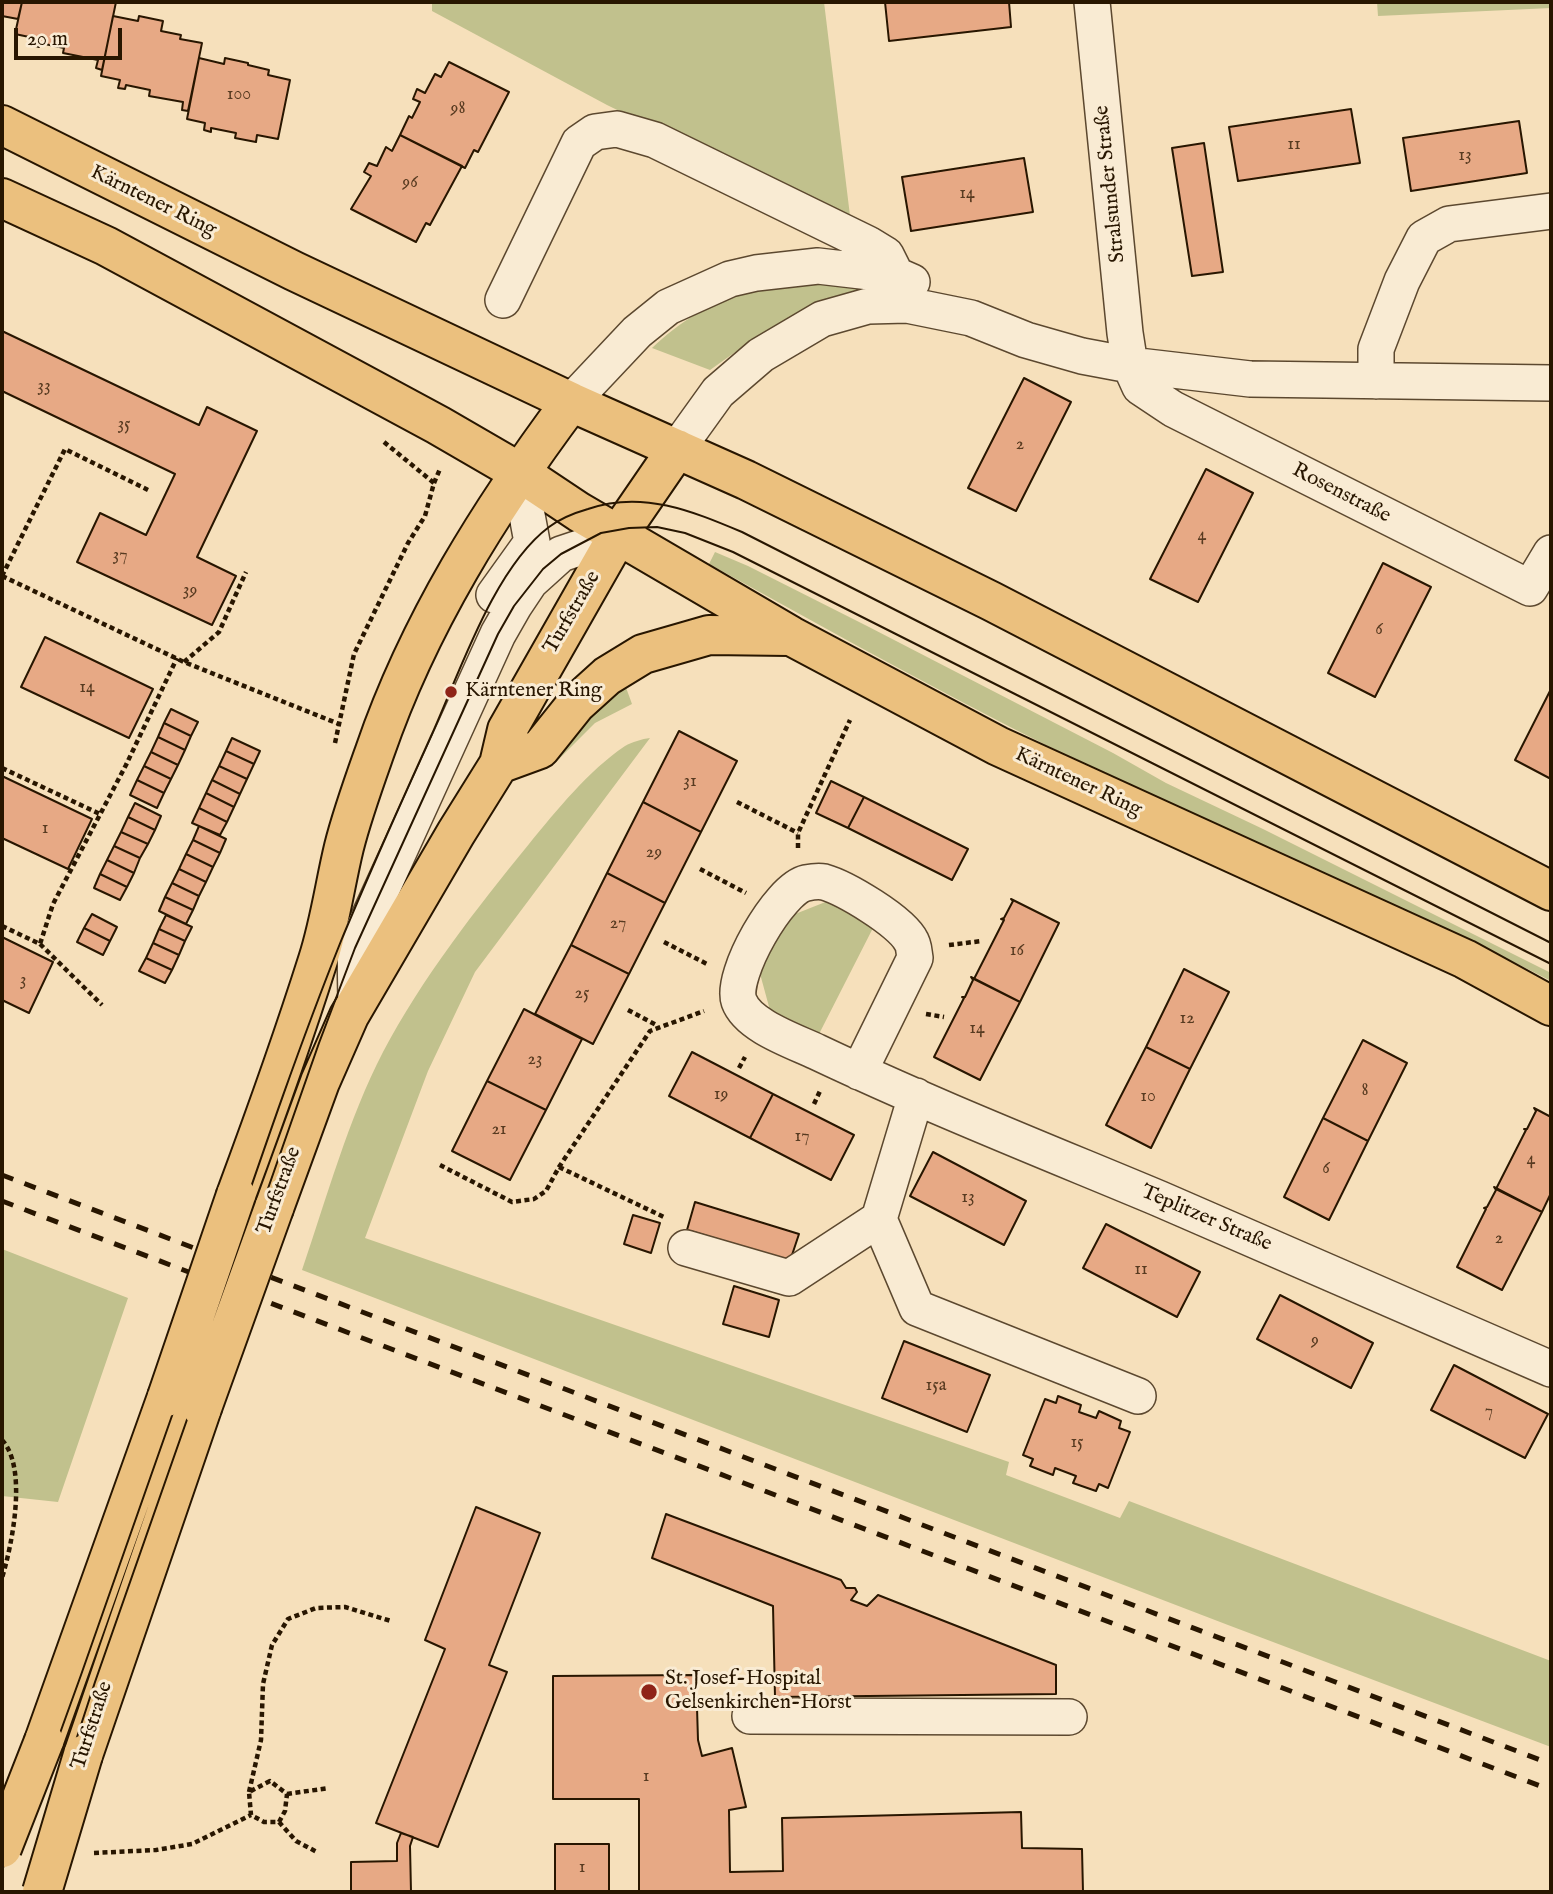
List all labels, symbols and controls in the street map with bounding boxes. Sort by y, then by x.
scale bar [18,14,126,58]
text: 20 m [27,26,68,53]
house number: 100 [227,84,251,106]
house number: 98 [451,98,465,120]
street label: Stralsunder Straße [1090,104,1132,264]
house number: 11 [1287,134,1301,156]
house number: 13 [1458,145,1472,167]
street label: Kärntener Ring [86,161,220,243]
house number: 96 [402,172,418,194]
house number: 14 [959,183,975,205]
house number: 33 [37,376,51,398]
house number: 35 [117,414,131,436]
house number: 2 [1016,434,1024,456]
street label: Rosenstraße [1288,458,1394,530]
house number: 4 [1198,525,1206,547]
house number: 37 [112,545,128,567]
street label: Turfstraße [539,567,607,659]
house number: 39 [183,580,197,602]
house number: 6 [1375,619,1383,641]
house number: 14 [79,677,95,699]
place label: Kärntener Ring [465,679,602,705]
marker: Kärntener Ring [443,684,459,700]
street label: Kärntener Ring [1011,743,1145,823]
house number: 31 [683,771,697,793]
house number: 1 [42,818,48,840]
house number: 29 [646,842,662,864]
house number: 27 [610,913,626,935]
house number: 16 [1010,940,1024,962]
house number: 3 [20,970,26,992]
house number: 25 [575,983,589,1005]
house number: 12 [1179,1008,1195,1030]
house number: 14 [969,1018,985,1040]
house number: 23 [527,1049,543,1071]
house number: 8 [1361,1080,1369,1102]
house number: 19 [714,1084,728,1106]
house number: 10 [1140,1086,1156,1108]
house number: 21 [491,1119,507,1141]
house number: 17 [794,1126,810,1148]
street label: Turfstraße [253,1144,307,1238]
house number: 4 [1527,1149,1535,1171]
house number: 6 [1322,1158,1330,1180]
street label: Teplitzer Straße [1137,1180,1275,1258]
house number: 13 [961,1187,975,1209]
house number: 2 [1495,1228,1503,1250]
house number: 11 [1134,1259,1148,1281]
house number: 9 [1311,1330,1319,1352]
house number: 15a [925,1375,947,1397]
house number: 7 [1485,1401,1493,1423]
house number: 15 [1070,1432,1084,1454]
place label: St. Josef-Hospital Gelsenkirchen-Horst [665,1667,852,1717]
street label: Turfstraße [67,1679,119,1773]
marker: St. Josef-Hospital Gelsenkirchen-Horst [639,1682,659,1702]
house number: 1 [643,1766,649,1788]
house number: 1 [579,1857,585,1879]

